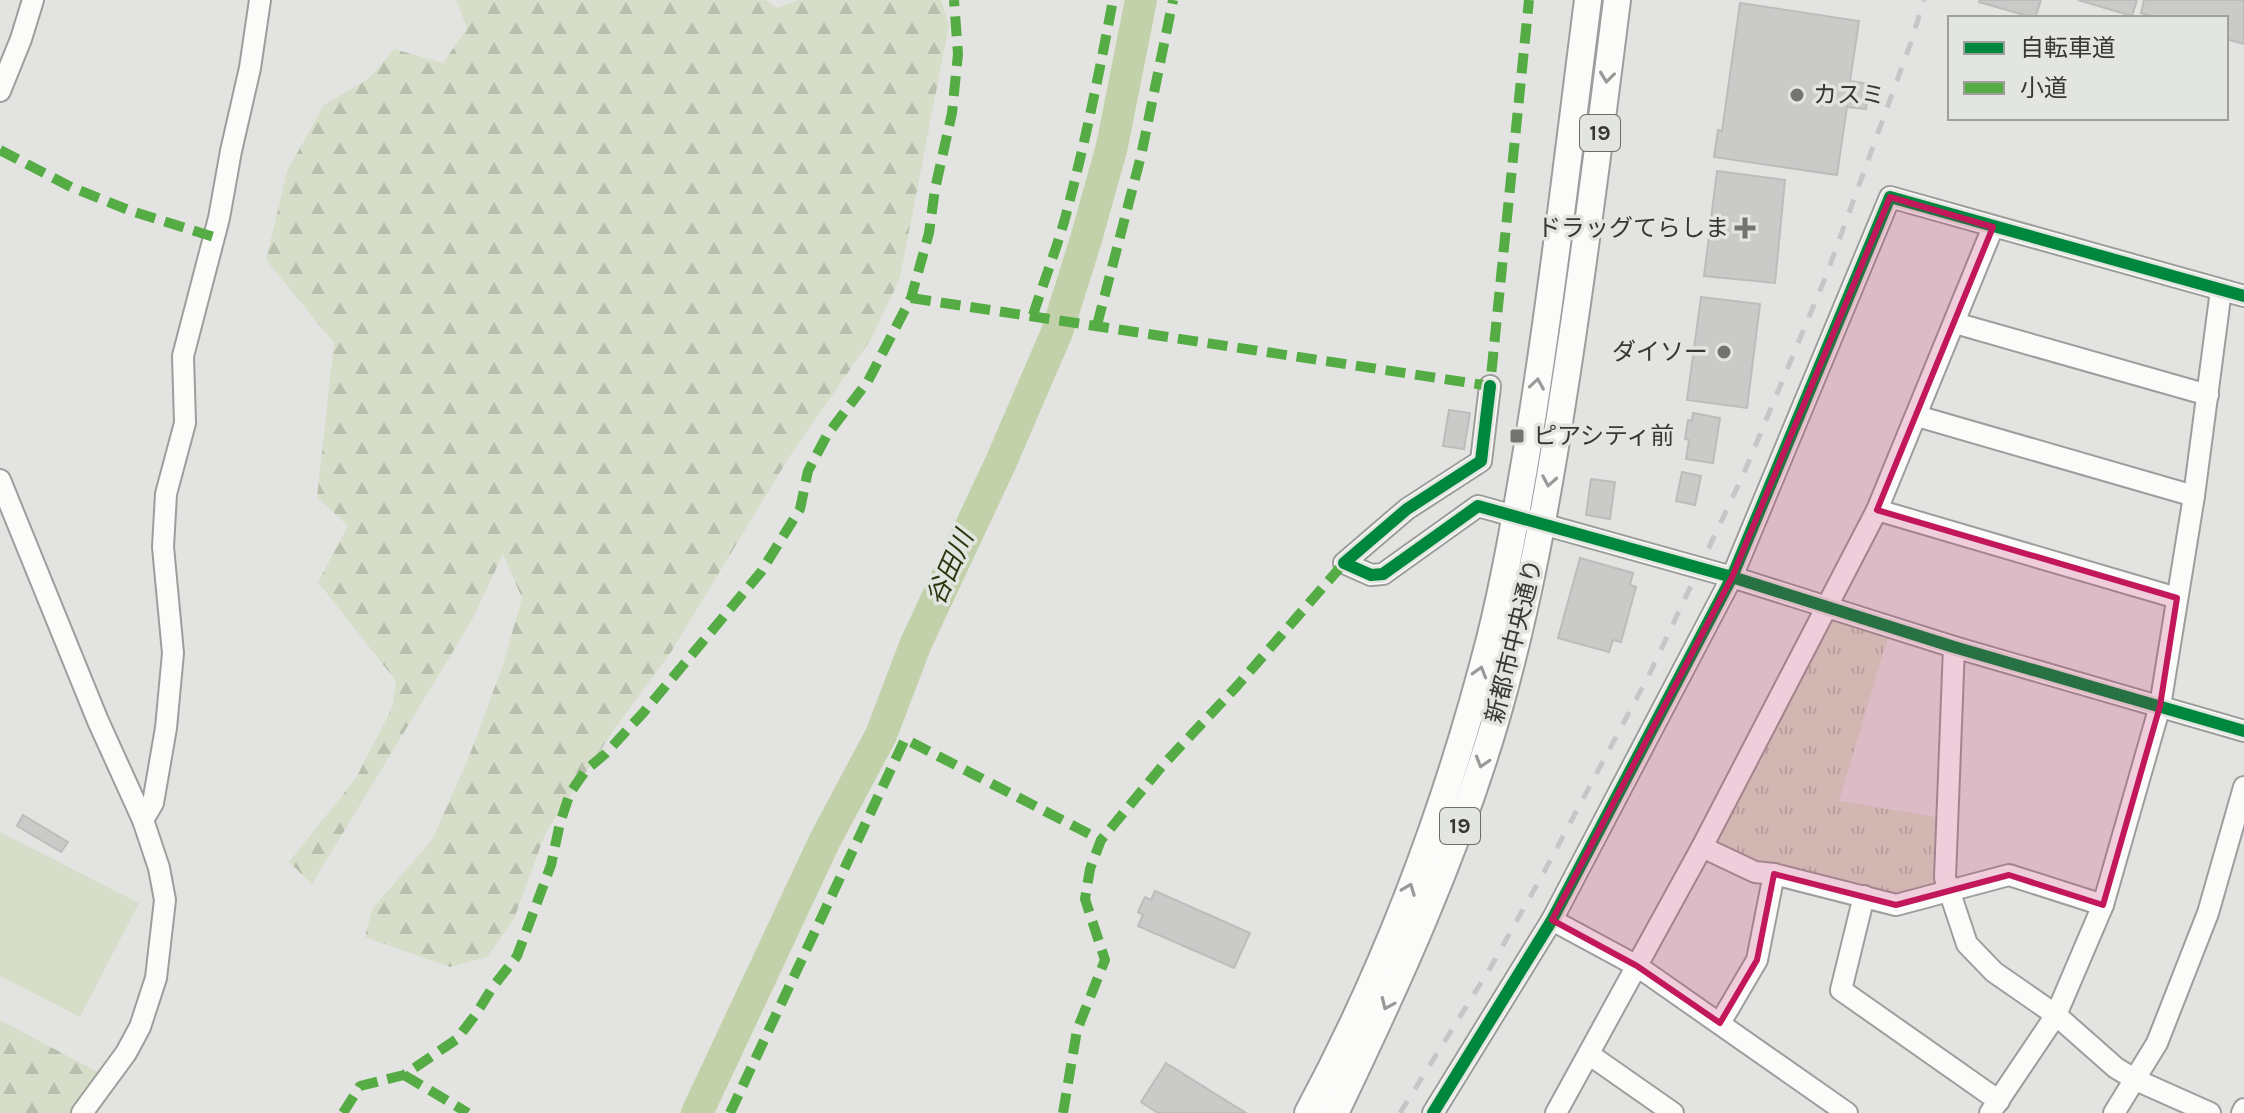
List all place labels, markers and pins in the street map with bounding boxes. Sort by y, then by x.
place label: カスミ [1813,81,1885,109]
marker: カスミ [1788,86,1806,104]
place label: ドラッグてらしま [1537,214,1729,242]
marker: ドラッグてらしま [1736,219,1754,237]
place label: ダイソー [1612,338,1708,366]
marker: ダイソー [1715,343,1733,361]
place label: ピアシティ前 [1533,422,1675,450]
marker: ピアシティ前 [1508,427,1526,445]

